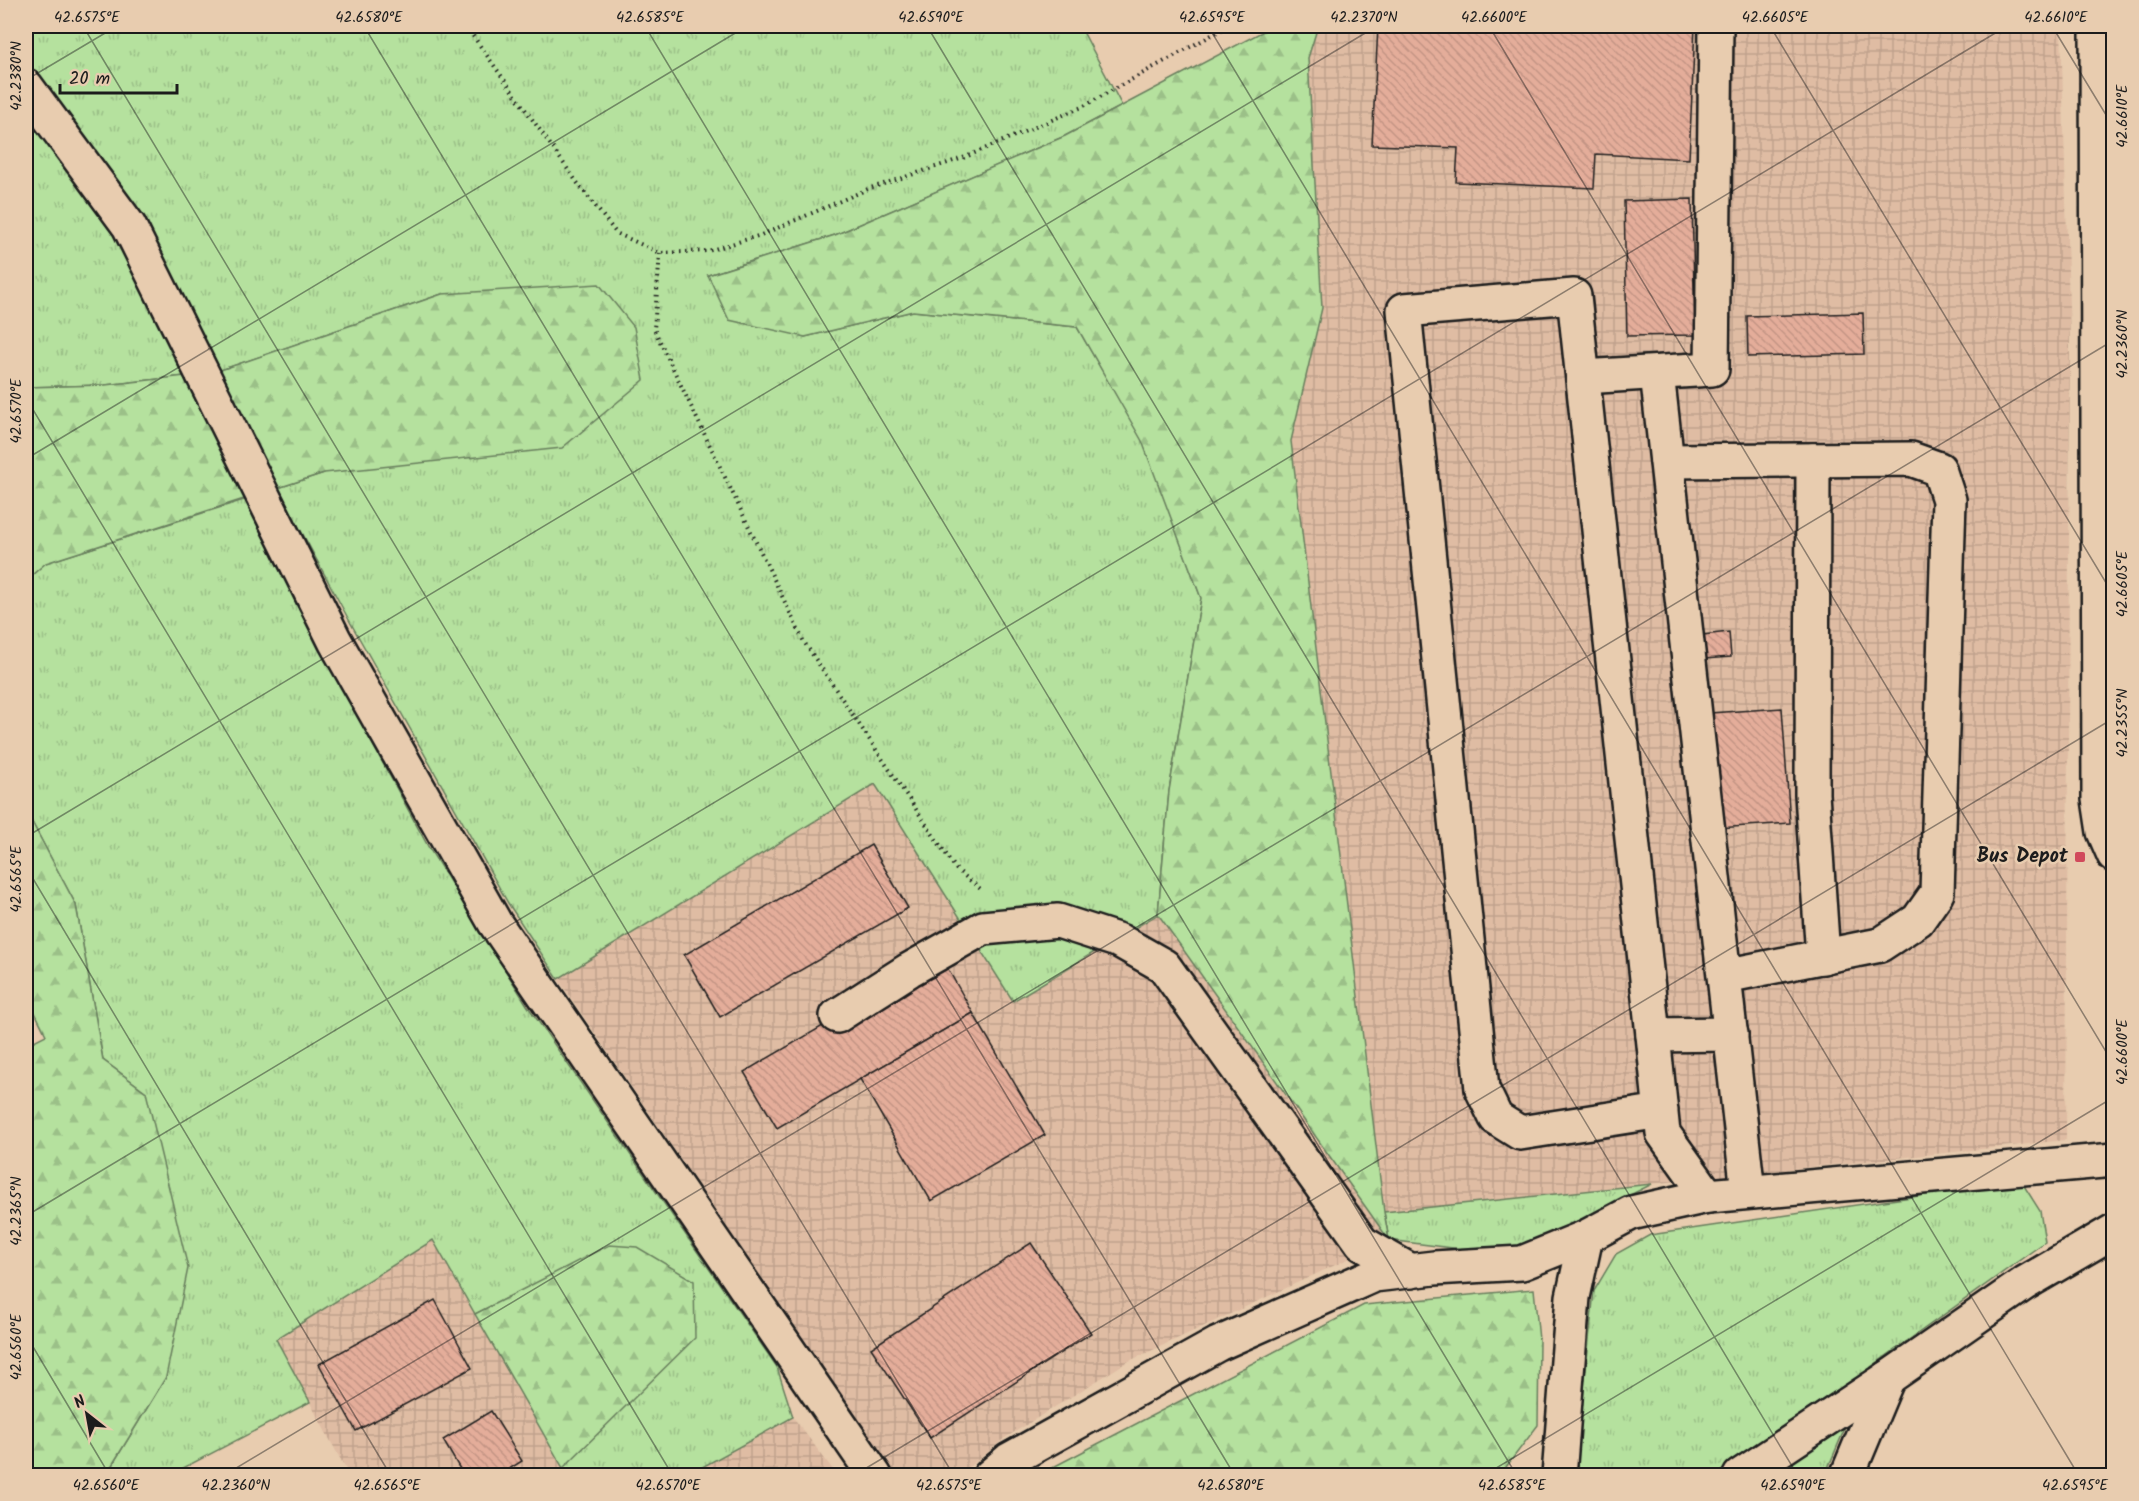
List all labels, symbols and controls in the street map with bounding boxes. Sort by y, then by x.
text: 42.6575°E [54,6,121,30]
text: 42.6580°E [335,6,404,30]
text: 42.6585°E [616,6,685,30]
text: 42.6590°E [898,6,965,30]
text: 42.6595°E [1179,6,1246,30]
text: 42.2370°N [1330,6,1398,30]
text: 42.6600°E [1461,6,1528,30]
text: 42.6605°E [1742,6,1810,30]
text: 42.6610°E [2024,6,2089,30]
text: 42.2380°N [5,41,29,111]
scale bar [60,57,177,95]
text: 20 m [69,65,110,94]
text: 42.6610°E [2111,83,2135,148]
text: 42.2360°N [2111,310,2135,378]
text: 42.6570°E [5,377,29,444]
text: 42.6605°E [2111,549,2135,617]
text: 42.2355°N [2111,688,2135,758]
place label: Bus Depot [1977,841,2069,873]
text: 42.6565°E [5,844,29,913]
marker: Bus Depot [2073,850,2087,864]
text: 42.6600°E [2111,1018,2135,1085]
text: 42.2365°N [5,1176,29,1246]
text: 42.6560°E [5,1312,29,1380]
north arrow [57,1384,117,1444]
text: N [69,1389,91,1416]
text: 42.6560°E [73,1474,141,1498]
text: 42.2360°N [202,1474,270,1498]
text: 42.6565°E [353,1474,422,1498]
text: 42.6570°E [635,1474,702,1498]
text: 42.6575°E [916,1474,983,1498]
text: 42.6580°E [1197,1474,1266,1498]
text: 42.6585°E [1478,1474,1547,1498]
text: 42.6590°E [1760,1474,1827,1498]
text: 42.6595°E [2042,1474,2109,1498]

